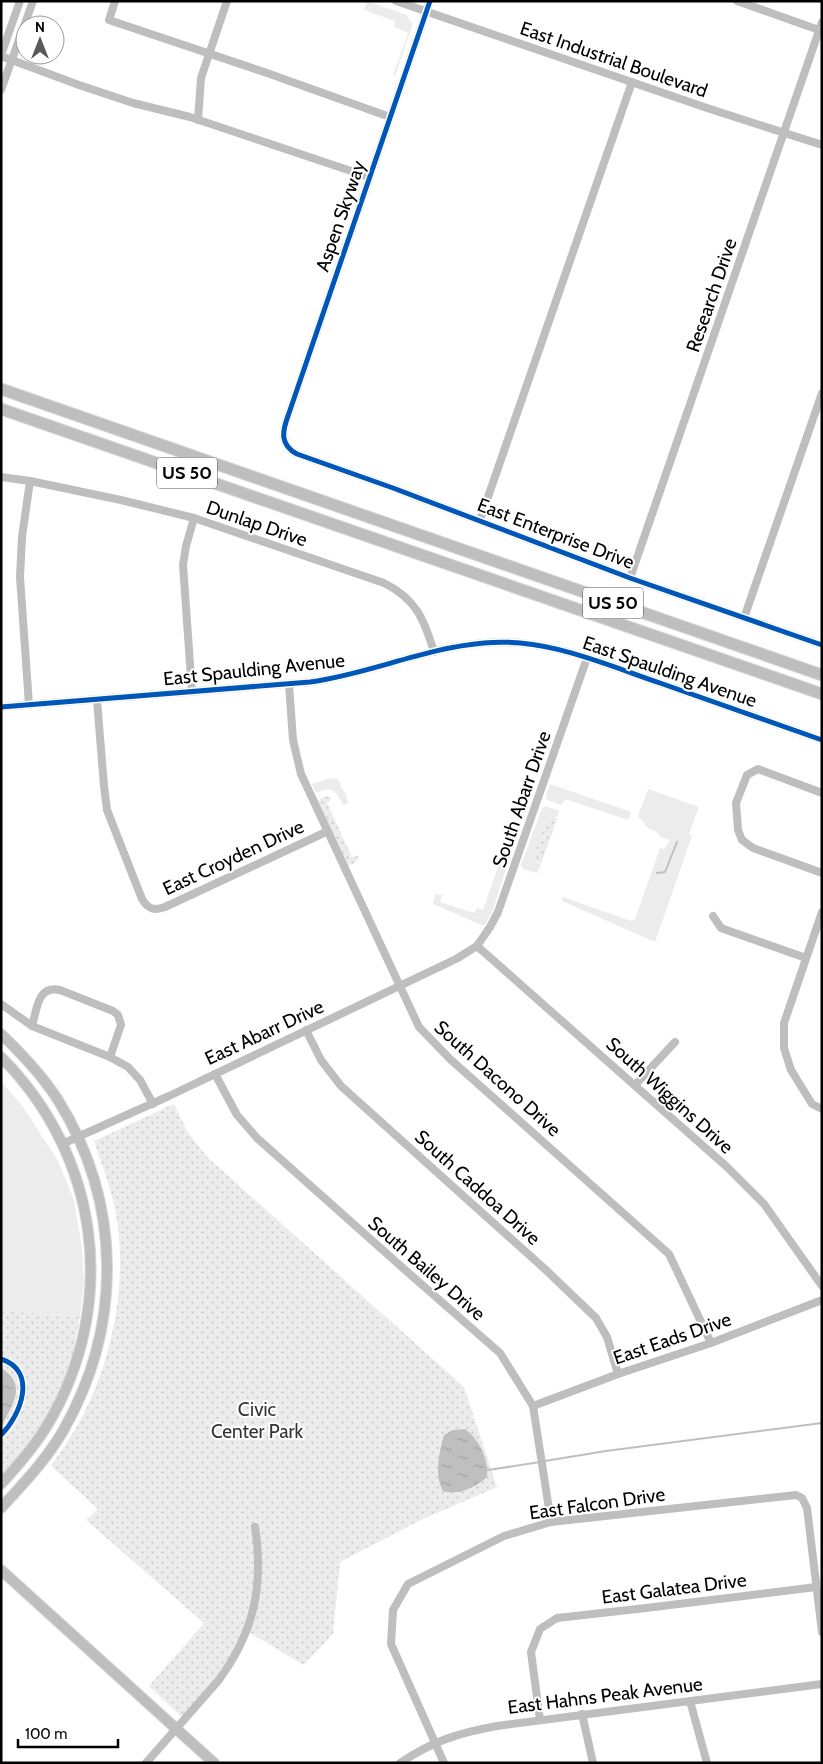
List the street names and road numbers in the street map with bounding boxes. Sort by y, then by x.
street label: East Industrial Boulevard [517,17,711,102]
street label: Aspen Skyway [311,157,370,275]
street label: Research Drive [681,235,742,355]
road number: US 50 [157,458,217,488]
street label: East Enterprise Drive [474,493,638,574]
street label: Dunlap Drive [203,495,311,552]
road number: US 50 [583,588,643,618]
street label: East Spaulding Avenue [580,631,760,712]
street label: East Spaulding Avenue [162,648,346,690]
street label: South Abarr Drive [487,728,556,870]
street label: East Croyden Drive [159,815,308,900]
street label: East Abarr Drive [201,995,328,1070]
street label: South Dacono Drive [430,1016,566,1141]
street label: South Wiggins Drive [601,1032,738,1159]
street label: South Caddoa Drive [410,1125,545,1250]
street label: South Bailey Drive [363,1211,490,1326]
street label: East Eads Drive [610,1307,734,1369]
street label: East Falcon Drive [528,1483,667,1524]
street label: East Galatea Drive [600,1568,748,1609]
street label: East Hahns Peak Avenue [506,1672,704,1719]

